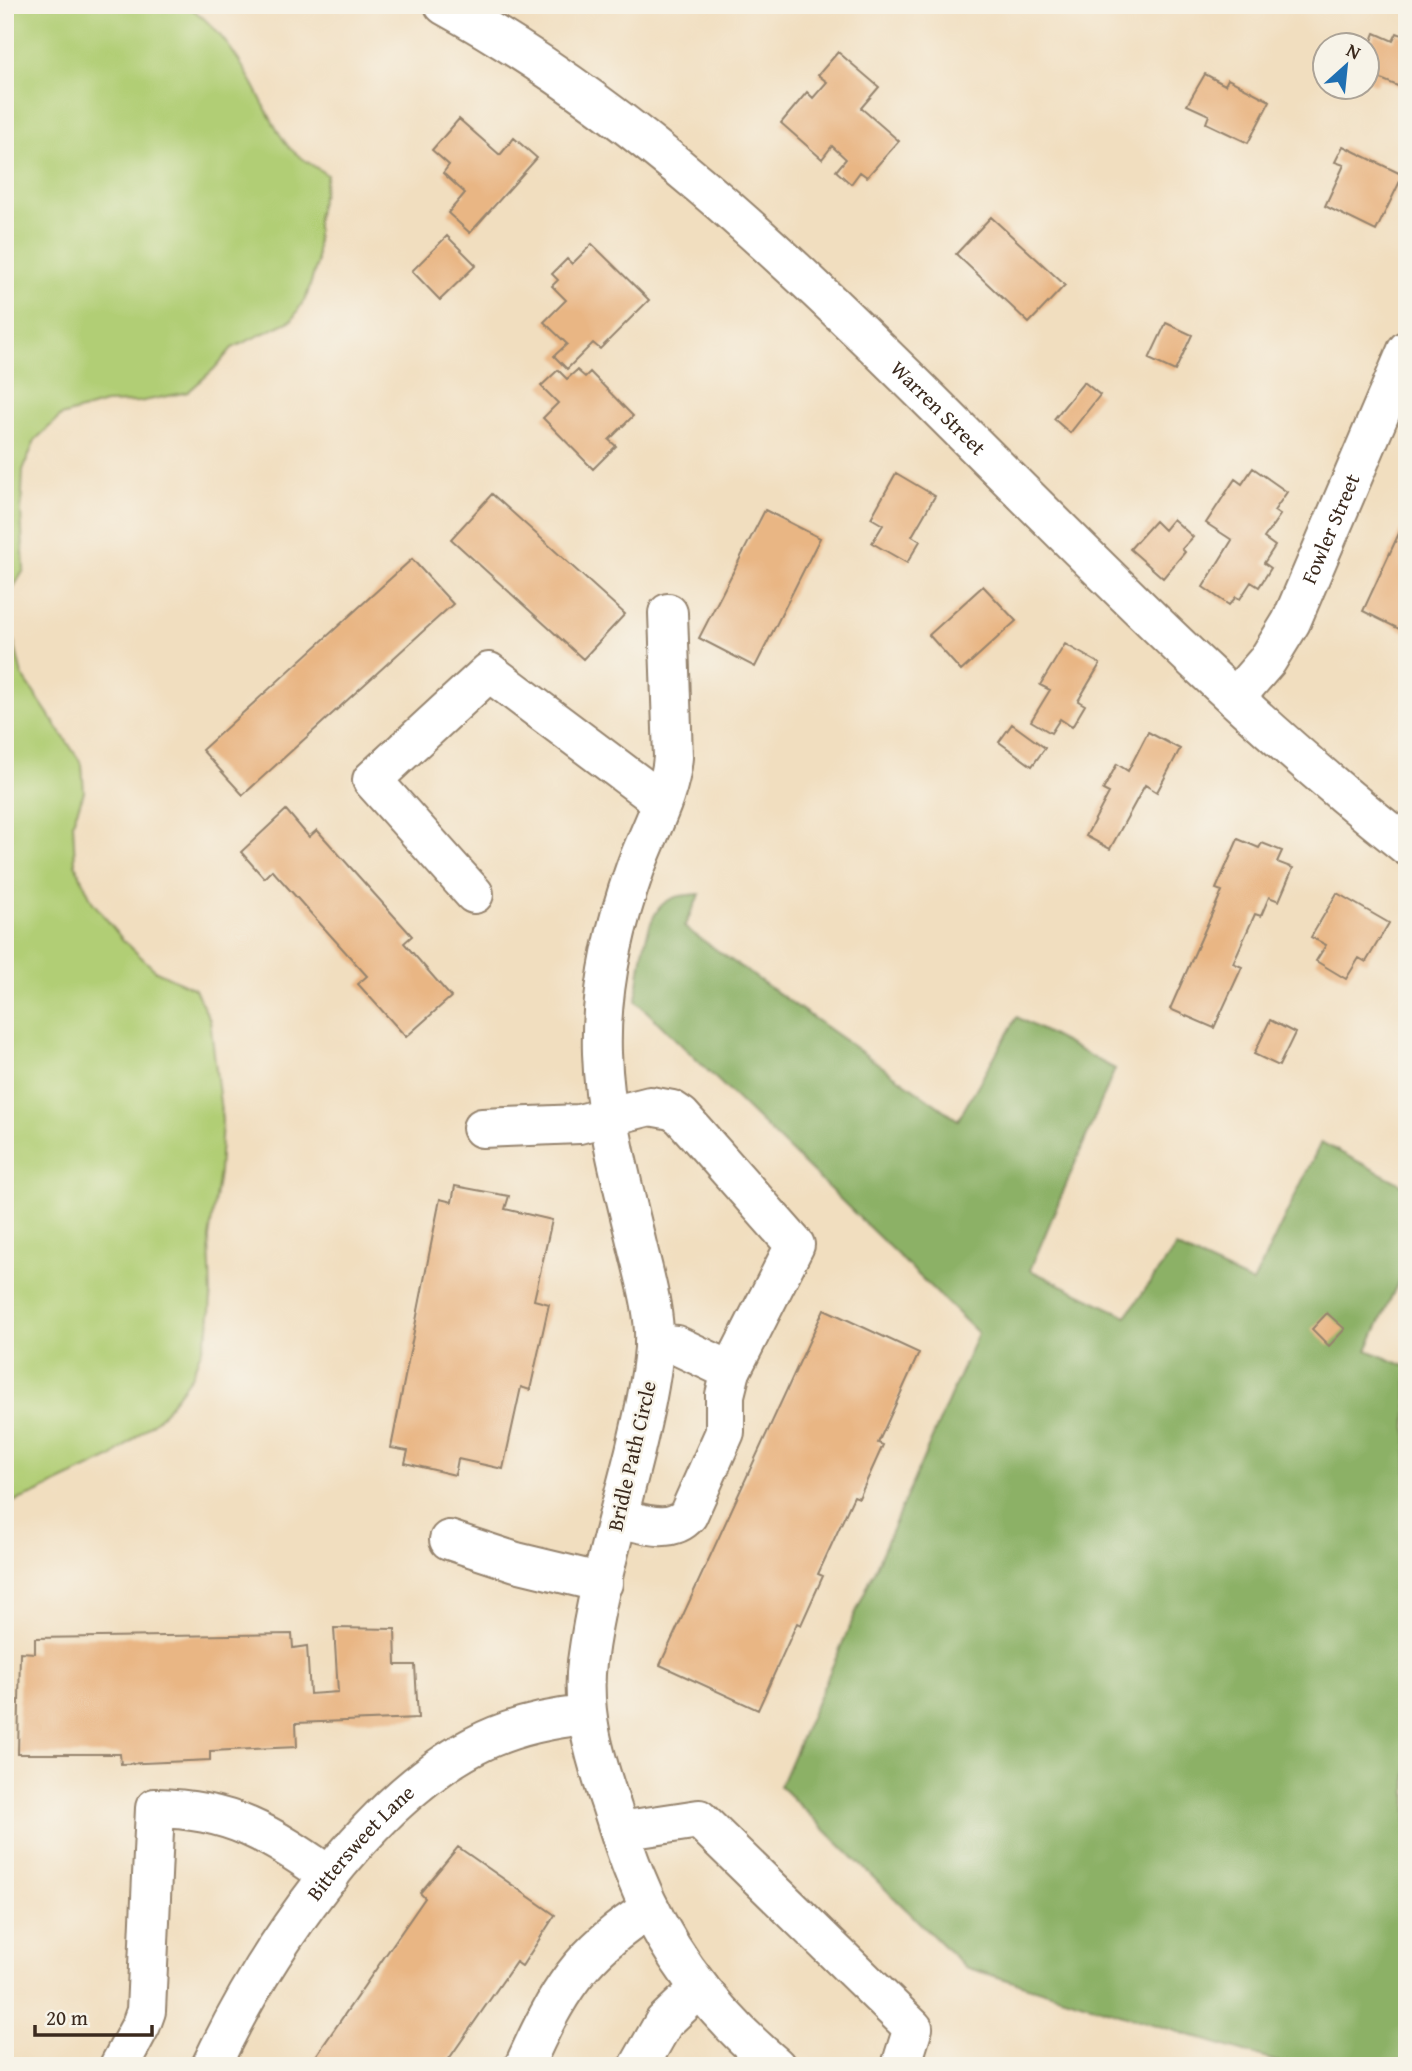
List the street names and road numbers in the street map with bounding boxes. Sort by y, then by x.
street label: Warren Street [884,353,994,463]
street label: Fowler Street [1293,468,1368,589]
street label: Bridle Path Circle [599,1377,664,1534]
street label: Bittersweet Lane [299,1777,421,1907]

